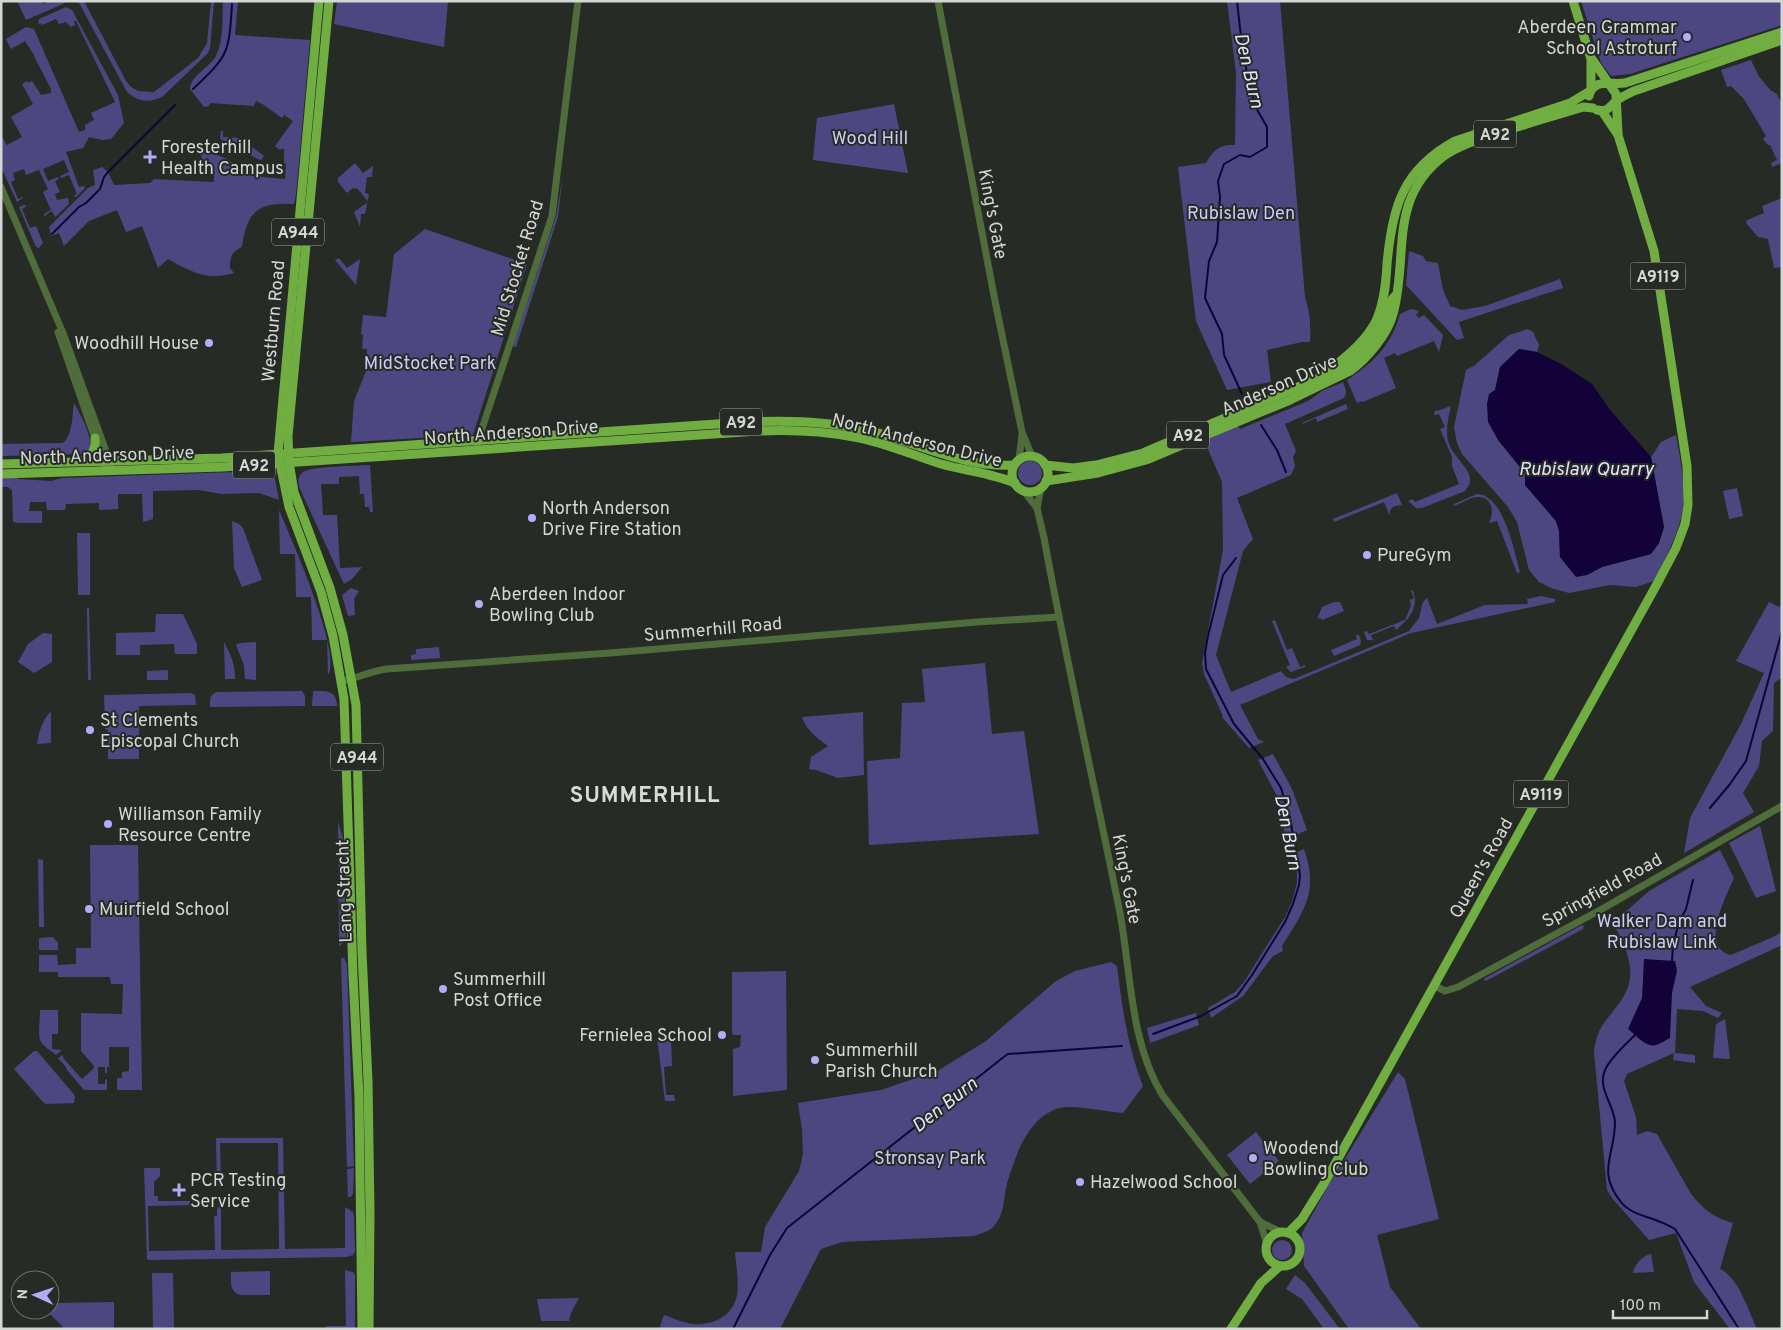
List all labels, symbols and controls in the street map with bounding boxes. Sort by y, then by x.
place label: Aberdeen Grammar School Astroturf [1517,17,1677,61]
water label: Den Burn [1228,30,1269,111]
marker: Aberdeen Grammar School Astroturf [1681,31,1693,43]
road number: A92 [1474,120,1516,148]
park label: Wood Hill [832,128,908,151]
place label: Foresterhill Health Campus [161,137,284,181]
marker: Foresterhill Health Campus [143,150,157,164]
street label: King's Gate [972,167,1012,261]
street label: Mid Stocket Road [487,198,550,339]
park label: Rubislaw Den [1187,203,1295,226]
road number: A944 [272,218,324,246]
street label: Westburn Road [258,259,291,383]
road number: A9119 [1630,262,1686,290]
place label: Woodhill House [74,333,199,356]
marker: Woodhill House [203,337,215,349]
street label: Anderson Drive [1218,351,1341,422]
park label: MidStocket Park [364,353,496,376]
road number: A92 [720,408,762,436]
street label: North Anderson Drive [829,409,1004,474]
street label: North Anderson Drive [423,416,599,451]
road number: A92 [1167,422,1209,448]
street label: North Anderson Drive [19,442,195,471]
road number: A92 [233,452,275,478]
water label: Rubislaw Quarry [1518,458,1655,482]
place label: North Anderson Drive Fire Station [542,498,682,542]
marker: North Anderson Drive Fire Station [526,512,538,524]
place label: PureGym [1377,545,1451,568]
marker: PureGym [1361,549,1373,561]
place label: Aberdeen Indoor Bowling Club [489,584,625,628]
marker: Aberdeen Indoor Bowling Club [473,598,485,610]
street label: Summerhill Road [643,613,783,648]
place label: St Clements Episcopal Church [100,710,239,754]
marker: St Clements Episcopal Church [84,724,96,736]
road number: A944 [331,744,383,770]
road number: A9119 [1514,781,1568,808]
district label: SUMMERHILL [570,783,720,810]
water label: Den Burn [1268,792,1306,873]
place label: Williamson Family Resource Centre [118,804,262,848]
street label: Queen's Road [1445,814,1519,923]
marker: Williamson Family Resource Centre [102,818,114,830]
street label: King's Gate [1106,832,1146,926]
street label: Lang Stracht [332,839,359,943]
street label: Springfield Road [1539,849,1667,934]
place label: Muirfield School [99,899,230,922]
marker: Muirfield School [83,903,95,915]
park label: Walker Dam and Rubislaw Link [1597,911,1727,955]
place label: Summerhill Post Office [453,969,546,1013]
marker: Summerhill Post Office [437,983,449,995]
place label: Fernielea School [579,1025,712,1048]
marker: Fernielea School [716,1029,728,1041]
place label: Summerhill Parish Church [825,1040,938,1084]
marker: Summerhill Parish Church [809,1054,821,1066]
water label: Den Burn [908,1072,983,1139]
place label: Woodend Bowling Club [1263,1138,1368,1182]
park label: Stronsay Park [874,1148,986,1171]
marker: Woodend Bowling Club [1247,1152,1259,1164]
place label: PCR Testing Service [190,1170,286,1214]
place label: Hazelwood School [1090,1172,1238,1195]
marker: Hazelwood School [1074,1176,1086,1188]
marker: PCR Testing Service [172,1183,186,1197]
north arrow [10,1270,60,1320]
scale bar [1613,1288,1707,1320]
text: N [15,1289,32,1300]
text: 100 m [1620,1297,1661,1316]

